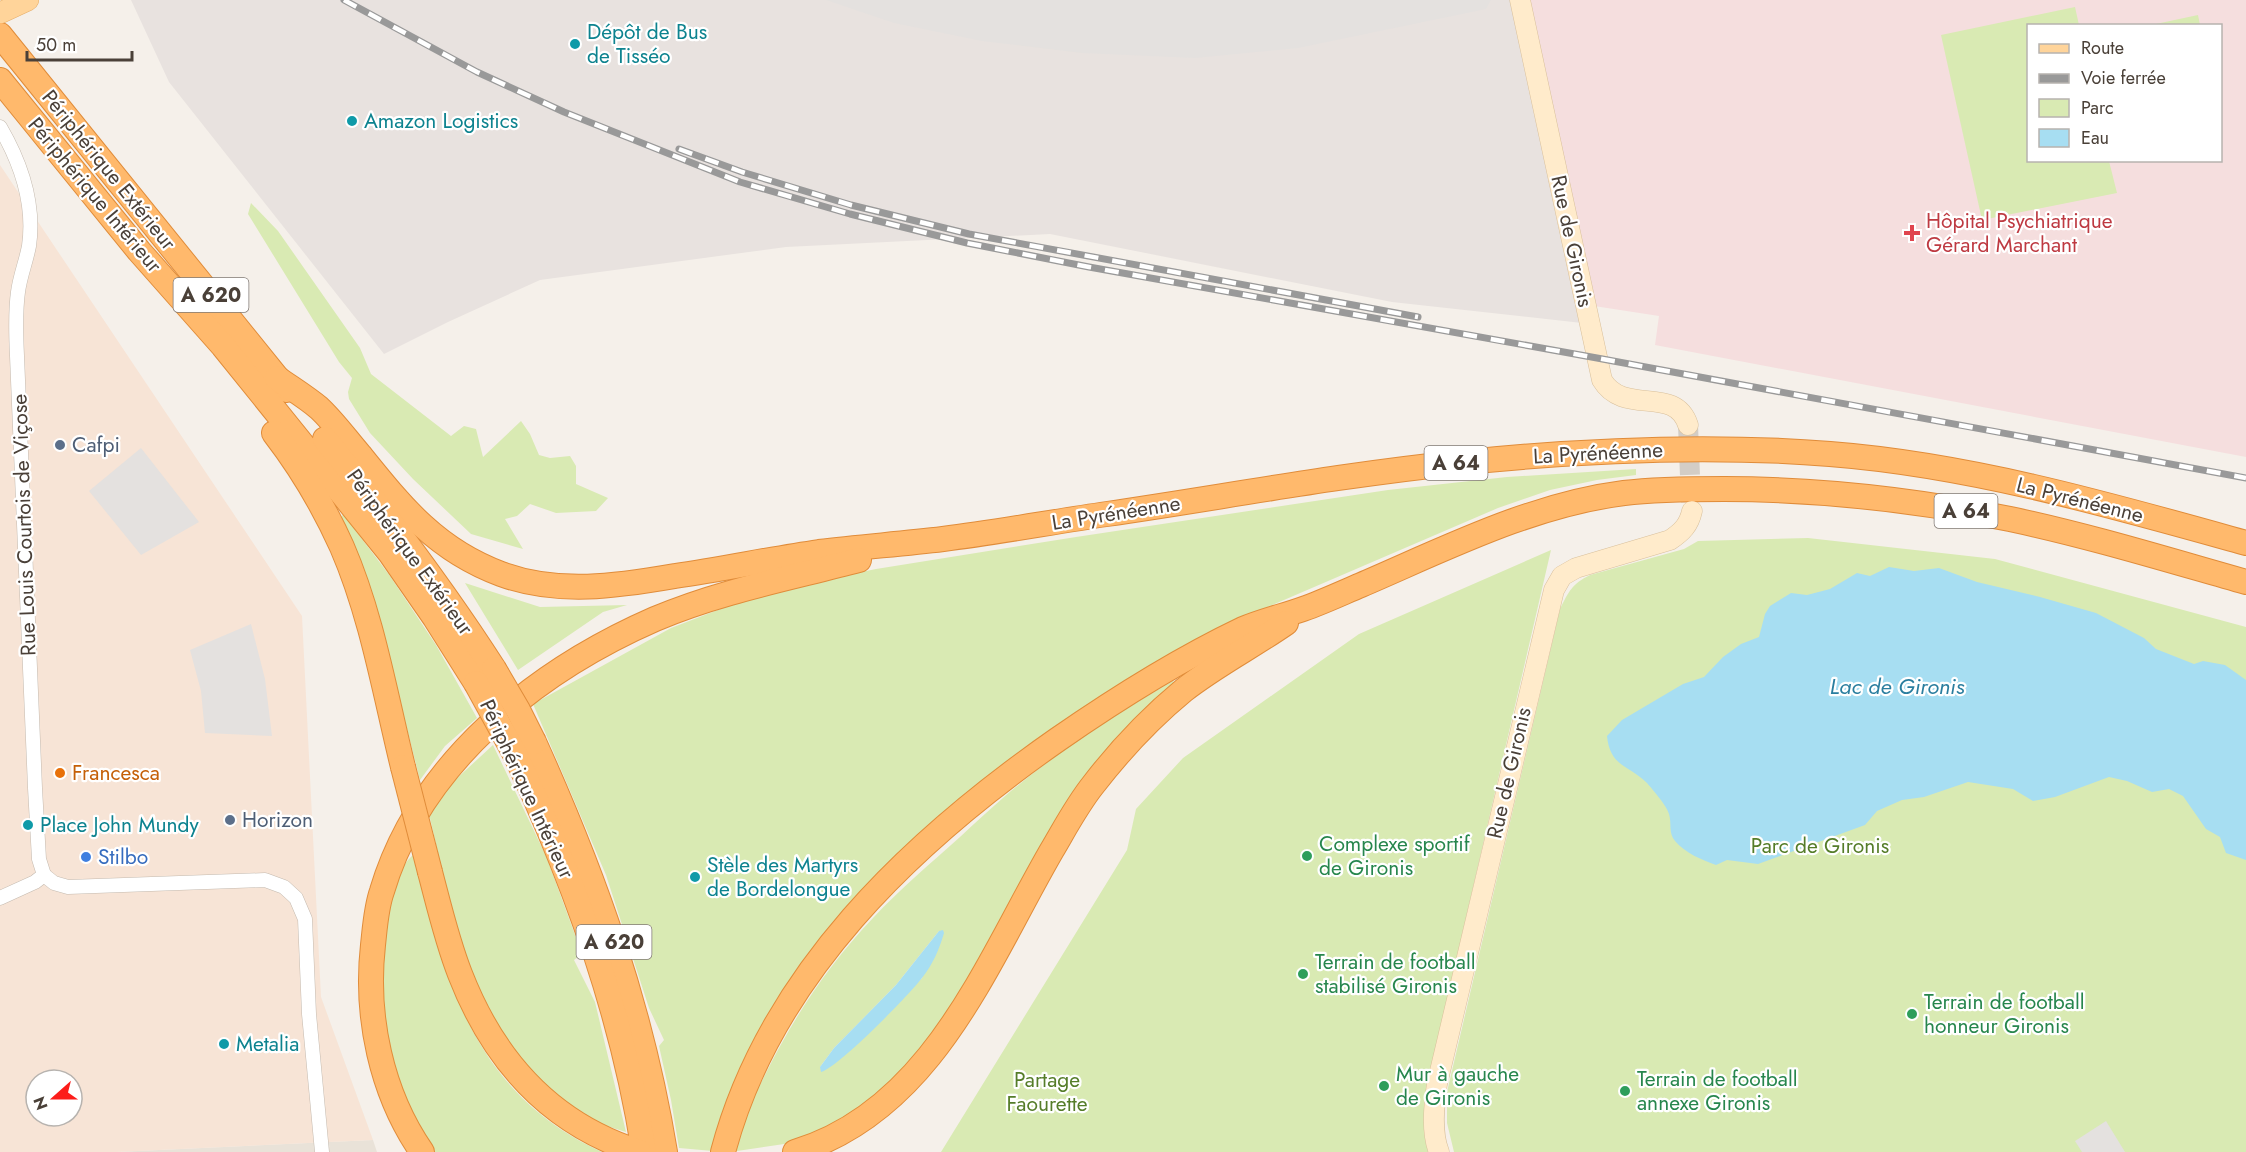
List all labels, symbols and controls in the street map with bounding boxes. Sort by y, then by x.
place label: Dépôt de Bus de Tisséo [587,17,707,71]
scale bar [27,24,132,62]
legend [2027,24,2222,162]
text: 50 m [36,32,76,58]
text: Route [2081,35,2124,61]
marker: Dépôt de Bus de Tisséo [568,37,582,51]
text: Voie ferrée [2081,65,2166,91]
street label: Périphérique Extérieur [35,83,184,257]
text: Parc [2081,95,2114,121]
place label: Amazon Logistics [364,106,518,136]
street label: Périphérique Intérieur [21,111,170,280]
marker: Amazon Logistics [345,114,359,128]
text: Eau [2081,125,2109,151]
street label: Rue de Gironis [1543,172,1601,310]
place label: Hôpital Psychiatrique Gérard Marchant [1926,206,2113,260]
marker: Hôpital Psychiatrique Gérard Marchant [1903,224,1921,242]
road number: A 620 [174,278,248,312]
street label: Rue Louis Courtois de Viçose [4,393,44,656]
place label: Cafpi [72,430,120,460]
street label: La Pyrénéenne [1532,435,1664,471]
marker: Cafpi [53,438,67,452]
road number: A 64 [1424,446,1488,480]
street label: Périphérique Extérieur [339,463,481,642]
street label: La Pyrénéenne [2013,470,2147,530]
street label: La Pyrénéenne [1050,488,1183,538]
road number: A 64 [1934,494,1998,528]
water label: Lac de Gironis [1830,670,1965,702]
street label: Périphérique Intérieur [472,694,582,884]
street label: Rue de Gironis [1479,704,1539,842]
place label: Francesca [72,758,160,788]
marker: Francesca [53,766,67,780]
place label: Horizon [242,805,313,835]
place label: Place John Mundy [40,810,199,840]
marker: Horizon [223,813,237,827]
marker: Place John Mundy [21,818,35,832]
place label: Complexe sportif de Gironis [1319,829,1471,883]
park label: Parc de Gironis [1751,831,1889,861]
place label: Stilbo [98,842,148,872]
marker: Complexe sportif de Gironis [1300,849,1314,863]
marker: Stilbo [79,850,93,864]
place label: Stèle des Martyrs de Bordelongue [707,850,858,904]
marker: Stèle des Martyrs de Bordelongue [688,870,702,884]
road number: A 620 [576,925,652,959]
place label: Terrain de football stabilisé Gironis [1315,947,1476,1001]
marker: Terrain de football stabilisé Gironis [1296,967,1310,981]
place label: Terrain de football honneur Gironis [1924,987,2085,1041]
marker: Terrain de football honneur Gironis [1905,1007,1919,1021]
place label: Metalia [236,1029,299,1059]
marker: Metalia [217,1037,231,1051]
place label: Mur à gauche de Gironis [1396,1059,1519,1113]
place label: Terrain de football annexe Gironis [1637,1064,1798,1118]
park label: Partage Faourette [1006,1065,1088,1119]
north arrow [24,1068,84,1128]
marker: Mur à gauche de Gironis [1377,1079,1391,1093]
marker: Terrain de football annexe Gironis [1618,1084,1632,1098]
text: N [27,1093,53,1113]

